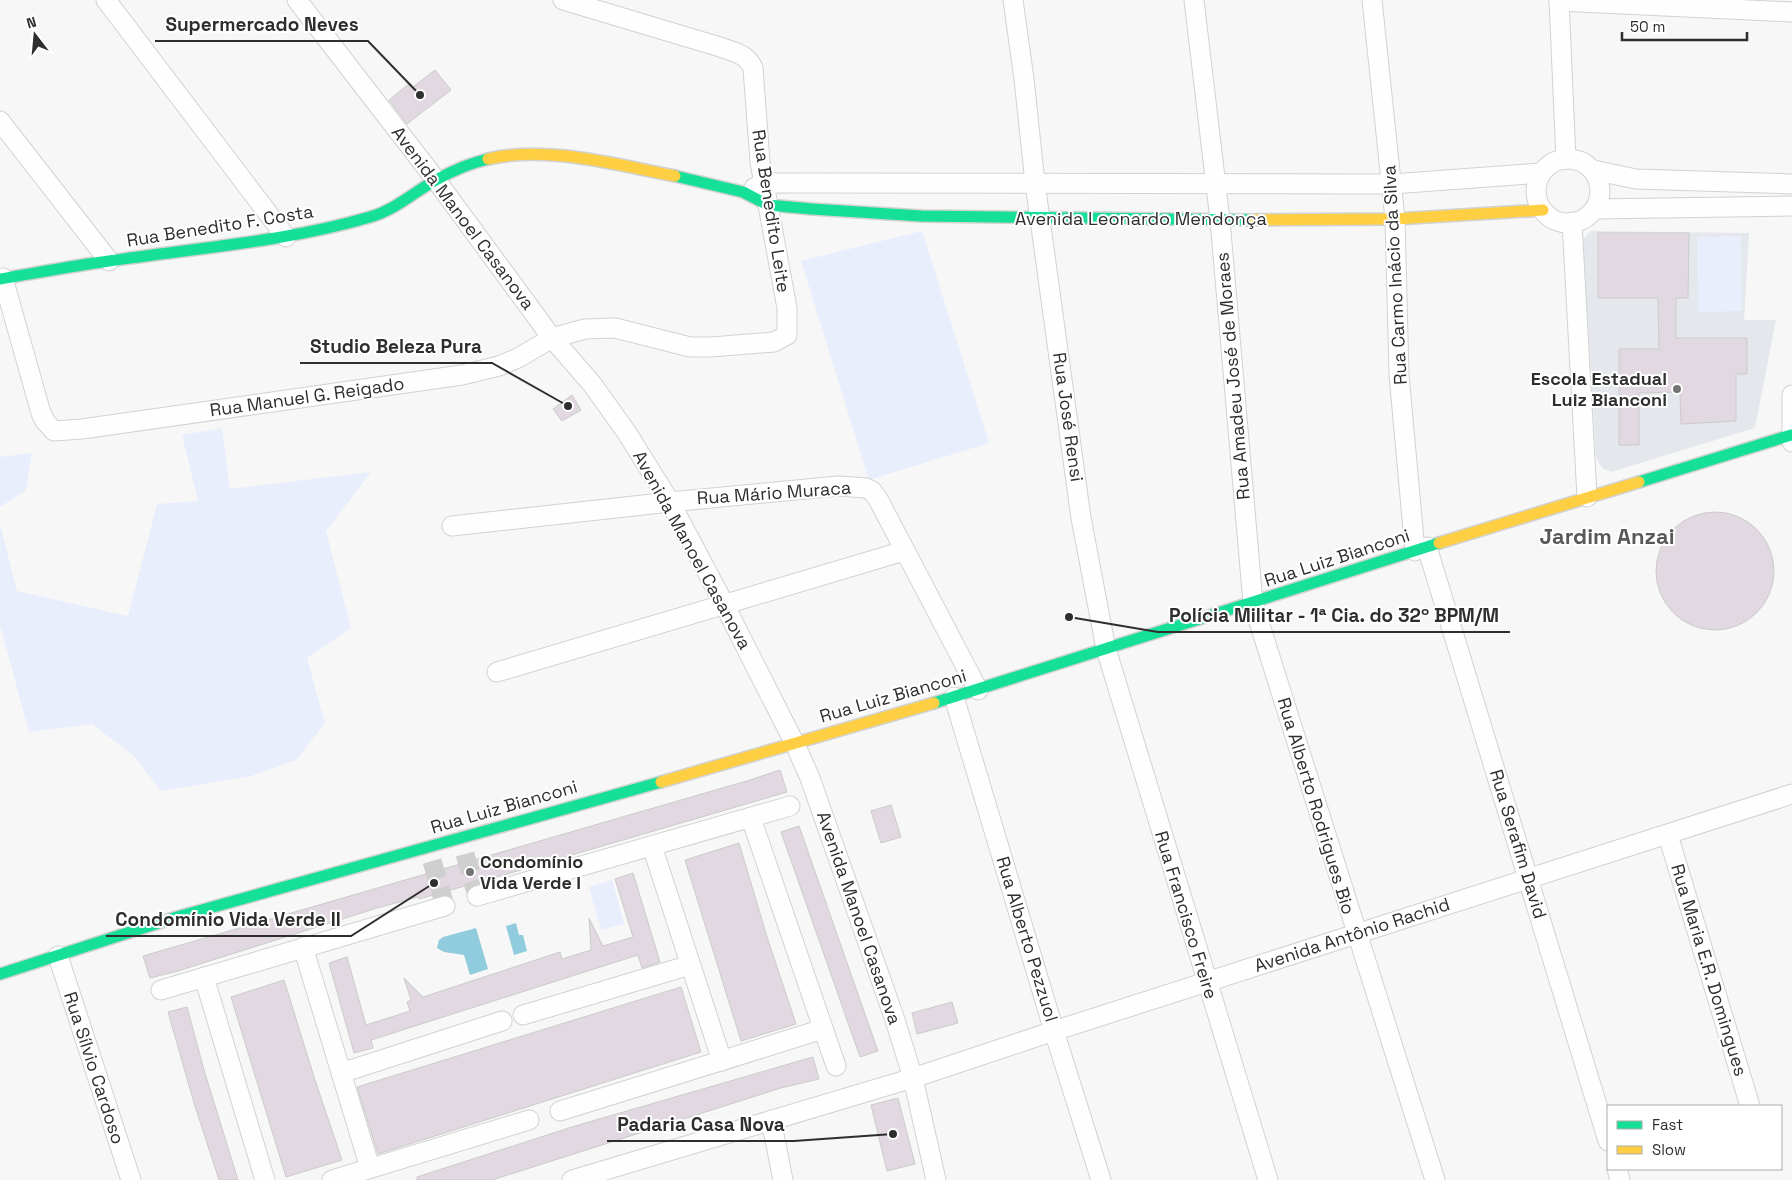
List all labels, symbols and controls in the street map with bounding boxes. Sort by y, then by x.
callout: Supermercado Neves [155,7,368,41]
north arrow [10,10,60,60]
scale bar [1622,10,1747,42]
text: Supermercado Neves [165,12,359,37]
text: N [24,13,38,32]
text: 50 m [1630,17,1665,36]
street label: Avenida Manoel Casanova [387,121,540,314]
street label: Rua Benedito Leite [747,128,796,294]
street label: Rua Carmo Inácio da Silva [1377,165,1412,385]
street label: Rua Benedito F. Costa [125,199,315,252]
street label: Avenida Leonardo Mendonça [1015,207,1267,230]
street label: Rua Amadeu José de Moraes [1210,251,1255,501]
callout: Studio Beleza Pura [300,329,492,363]
text: Studio Beleza Pura [310,334,482,359]
street label: Rua José Rensi [1048,351,1089,483]
place label: Escola Estadual Luiz Bianconi [1531,367,1667,411]
street label: Rua Manuel G. Reigado [208,371,406,422]
marker: Escola Estadual Luiz Bianconi [1671,383,1683,395]
street label: Avenida Manoel Casanova [628,446,757,653]
street label: Rua Mário Muraca [696,476,852,509]
district label: Jardim Anzai [1539,522,1675,550]
street label: Rua Luiz Bianconi [1261,523,1412,592]
callout: Polícia Militar - 1ª Cia. do 32º BPM/M [1158,598,1510,632]
text: Polícia Militar - 1ª Cia. do 32º BPM/M [1169,603,1499,628]
street label: Rua Luiz Bianconi [817,664,969,727]
street label: Rua Alberto Rodrigues Bio [1272,695,1360,917]
street label: Rua Serafim David [1485,766,1552,921]
street label: Rua Luiz Bianconi [428,775,580,838]
street label: Avenida Manoel Casanova [812,808,907,1027]
street label: Rua Francisco Freire [1150,828,1223,1002]
place label: Condomínio Vida Verde I [480,850,583,894]
street label: Rua Alberto Pezzuol [991,853,1064,1024]
street label: Rua Maria E.R. Domingues [1666,861,1753,1079]
marker: Condomínio Vida Verde I [464,866,476,878]
street label: Avenida Antônio Rachid [1251,892,1453,977]
callout: Condomínio Vida Verde II [106,902,351,936]
text: Condomínio Vida Verde II [115,907,341,932]
street label: Rua Sílvio Cardoso [59,989,130,1147]
legend [1607,1105,1782,1170]
callout: Padaria Casa Nova [607,1107,794,1141]
text: Padaria Casa Nova [617,1112,785,1137]
text: Fast [1652,1115,1683,1134]
text: Slow [1652,1140,1686,1159]

